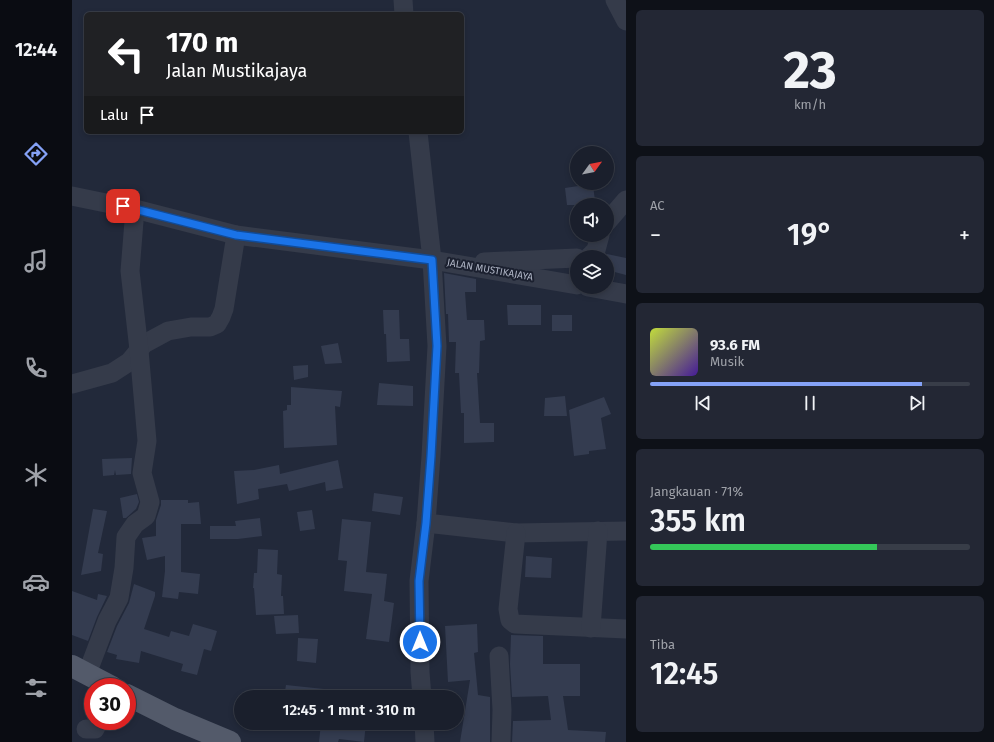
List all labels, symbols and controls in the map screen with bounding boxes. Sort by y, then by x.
text: 170 m [166,26,238,59]
icon: left [100,28,152,80]
text: 12:44 [15,39,57,61]
text: 23 [783,39,837,102]
text: Jalan Mustikajaya [166,60,307,82]
text: km/h [794,97,826,112]
icon: arrive [136,104,158,126]
text: Lalu [100,106,128,124]
icon: directions [22,140,50,168]
north arrow [570,146,614,190]
map controls [570,146,614,294]
pin [106,189,140,223]
icon: arrive [112,195,134,217]
button: sound [570,198,614,242]
text: AC [650,198,665,213]
text: 19° [787,217,833,253]
text: − [650,222,661,249]
text: + [959,222,970,249]
icon: music [22,247,50,275]
button: layers [570,250,614,294]
street label: JALAN MUSTIKAJAYA [446,257,534,284]
text: 93.6 FM [710,336,760,354]
icon: phone [22,354,50,382]
text: Musik [710,354,744,369]
icon: previous [692,392,714,414]
icon: pause [799,392,821,414]
icon: next [906,392,928,414]
icon: climate [22,461,50,489]
text: Jangkauan · 71% [650,484,743,499]
text: 355 km [650,503,746,539]
icon: car [22,568,50,596]
position arrow [399,621,441,663]
text: Tiba [650,637,675,652]
text: 12:45 [650,656,718,692]
icon: filters [22,674,50,702]
speed limit sign: 30 [84,678,136,730]
text: 12:45 · 1 mnt · 310 m [283,701,415,719]

